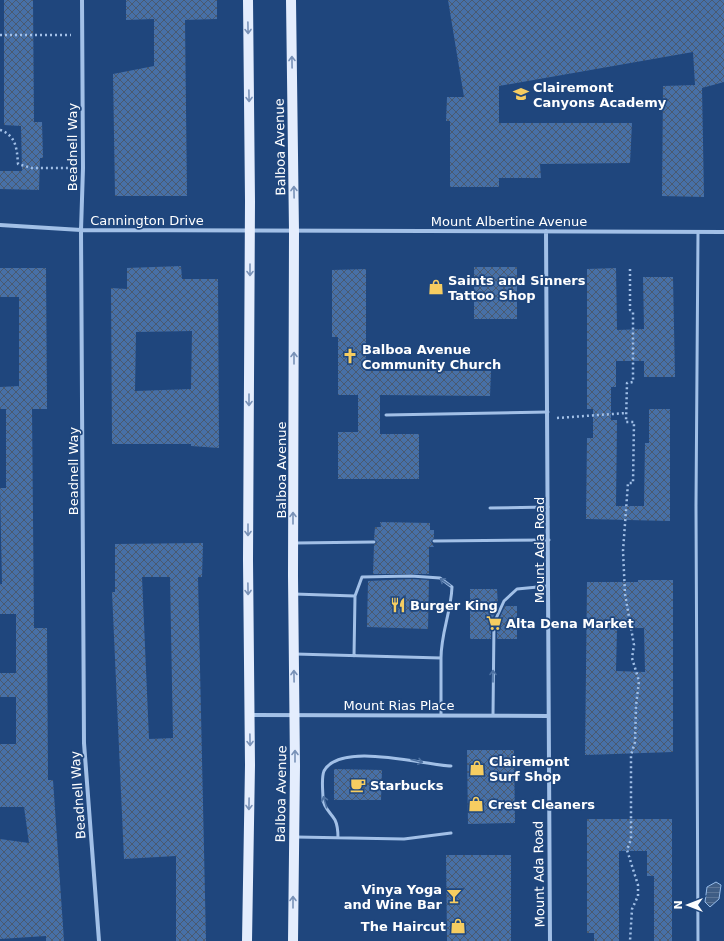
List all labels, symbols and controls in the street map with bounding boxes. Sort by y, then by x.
one-way arrow [244,21,252,34]
one-way arrow [288,56,296,69]
place label: Clairemont Canyons Academy [533,80,667,110]
school or university icon: Clairemont Canyons Academy [512,85,530,103]
one-way arrow [245,89,253,102]
street label: Balboa Avenue [272,98,288,196]
street label: Beadnell Way [65,102,80,191]
one-way arrow [290,186,298,199]
street label: Cannington Drive [90,213,204,228]
street label: Mount Albertine Avenue [431,214,587,229]
one-way arrow [246,263,254,276]
place label: Saints and Sinners Tattoo Shop [448,273,586,303]
shop icon: Saints and Sinners Tattoo Shop [427,278,445,296]
place label: Balboa Avenue Community Church [362,342,501,372]
church icon: Balboa Avenue Community Church [341,347,359,365]
one-way arrow [290,352,298,365]
one-way arrow [245,393,253,406]
street label: Balboa Avenue [274,421,289,519]
street label: Beadnell Way [66,426,81,515]
street label: Mount Ada Road [532,497,547,603]
one-way arrow [289,512,297,525]
one-way arrow [244,523,252,536]
one-way arrow [440,578,451,586]
one-way arrow [244,582,252,595]
restaurant icon: Burger King [389,596,407,614]
place label: Burger King [410,598,498,613]
supermarket icon: Alta Dena Market [485,614,503,632]
place label: Alta Dena Market [506,616,634,631]
one-way arrow [290,670,298,683]
one-way arrow [489,670,497,683]
street label: Mount Rias Place [344,698,454,713]
one-way arrow [246,733,254,746]
street label: Balboa Avenue [273,745,289,843]
street label: Beadnell Way [67,750,89,840]
one-way arrow [291,750,299,763]
place label: Clairemont Surf Shop [489,754,569,784]
one-way arrow [410,758,423,765]
shop icon: Clairemont Surf Shop [468,759,486,777]
cafe icon: Starbucks [349,776,367,794]
place label: Starbucks [370,778,444,793]
shop icon: Crest Cleaners [467,795,485,813]
one-way arrow [321,796,328,809]
one-way arrow [246,797,253,810]
place label: Crest Cleaners [488,797,595,812]
street label: Mount Ada Road [531,821,547,927]
place label: Vinya Yoga and Wine Bar [344,882,443,912]
north arrow [668,885,708,925]
bar icon: Vinya Yoga and Wine Bar [445,887,463,905]
one-way arrow [289,896,297,909]
text: N [672,900,685,910]
shop icon: The Haircut [449,917,467,935]
place label: The Haircut [361,919,446,934]

